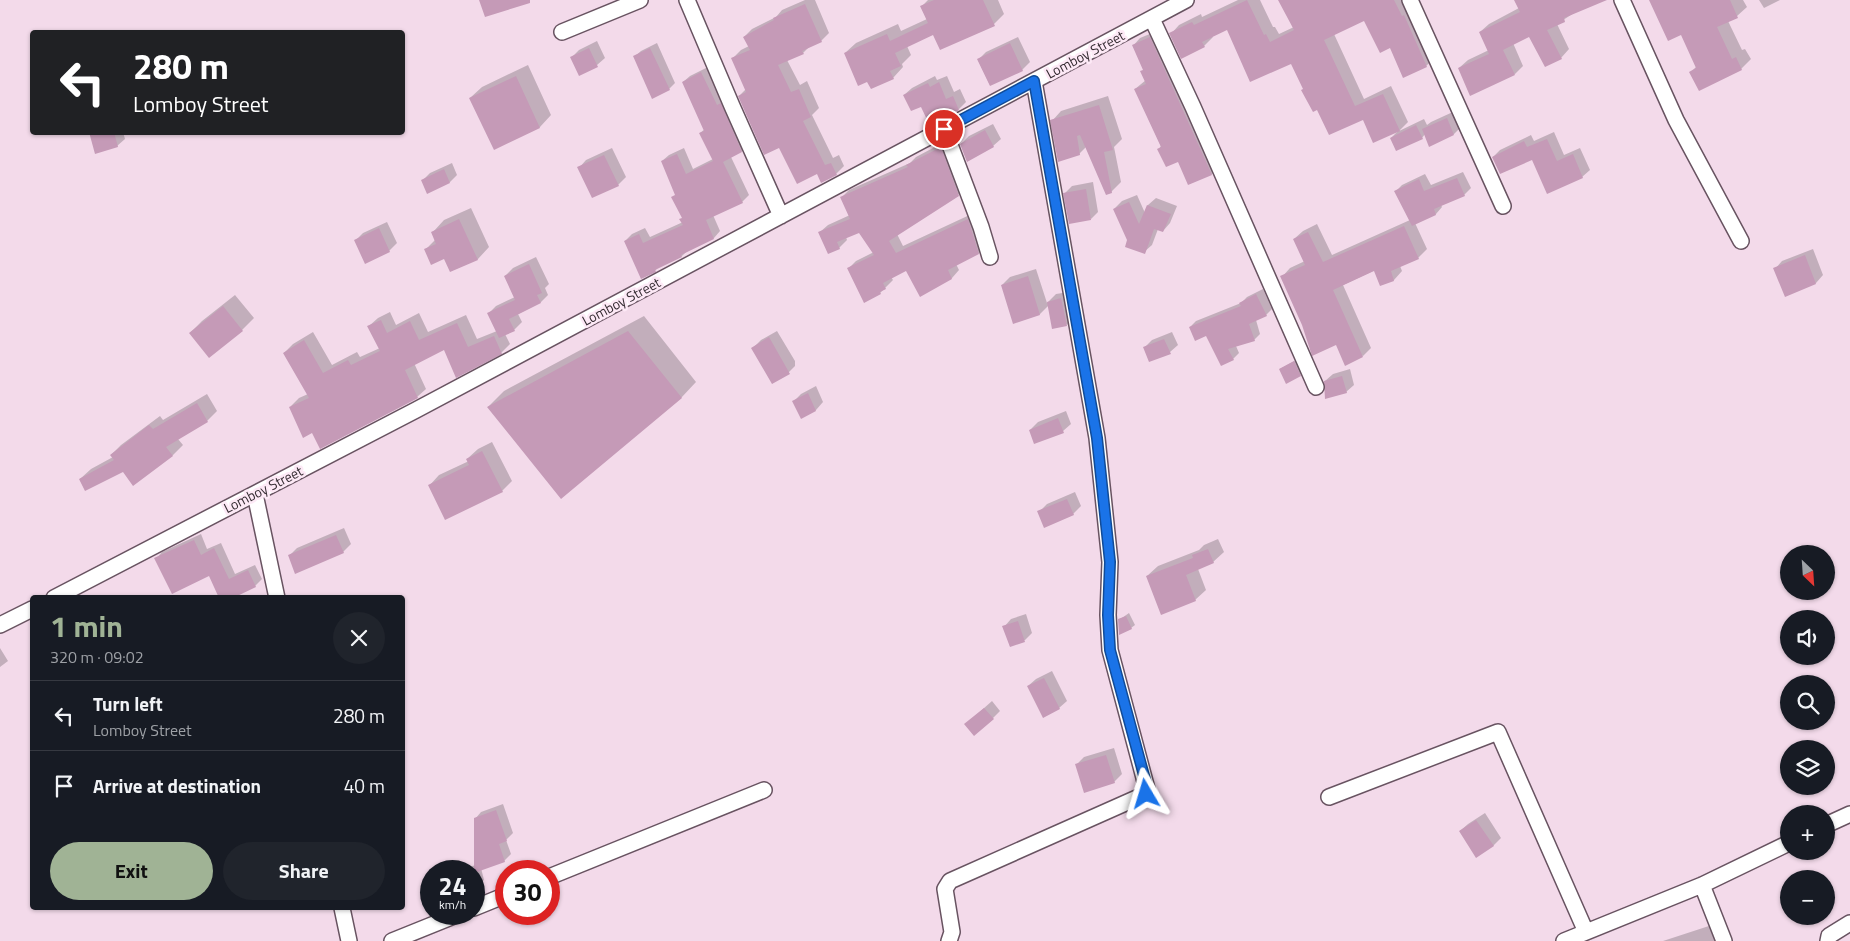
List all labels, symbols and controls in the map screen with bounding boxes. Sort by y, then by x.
street label: Lomboy Street [1042,24,1128,84]
text: 280 m [133,39,229,93]
icon: left [50,50,115,115]
text: Lomboy Street [133,87,269,121]
pin [923,108,965,150]
icon: arrive [930,115,958,143]
street label: Lomboy Street [578,271,664,331]
street label: Lomboy Street [220,460,306,518]
north arrow [1780,545,1835,600]
map controls [1780,545,1835,925]
text: 1 min [50,603,123,649]
button: sound [1780,610,1835,665]
button: close [333,612,385,664]
text: 320 m · 09:02 [50,645,144,669]
button: search [1780,675,1835,730]
text: Turn left [93,689,163,718]
text: 280 m [333,701,385,730]
icon: left [50,702,78,730]
text: Lomboy Street [93,718,192,742]
button: layers [1780,740,1835,795]
position arrow [1119,767,1171,819]
text: Arrive at destination [93,771,261,800]
text: 40 m [344,771,385,800]
icon: arrive [50,772,78,800]
button: + [1780,805,1835,860]
button: Exit [50,842,213,900]
button: Share [223,842,385,900]
speed limit sign: 30 [495,860,560,925]
text: 24 [438,867,467,905]
button: − [1780,870,1835,925]
text: km/h [439,895,466,914]

